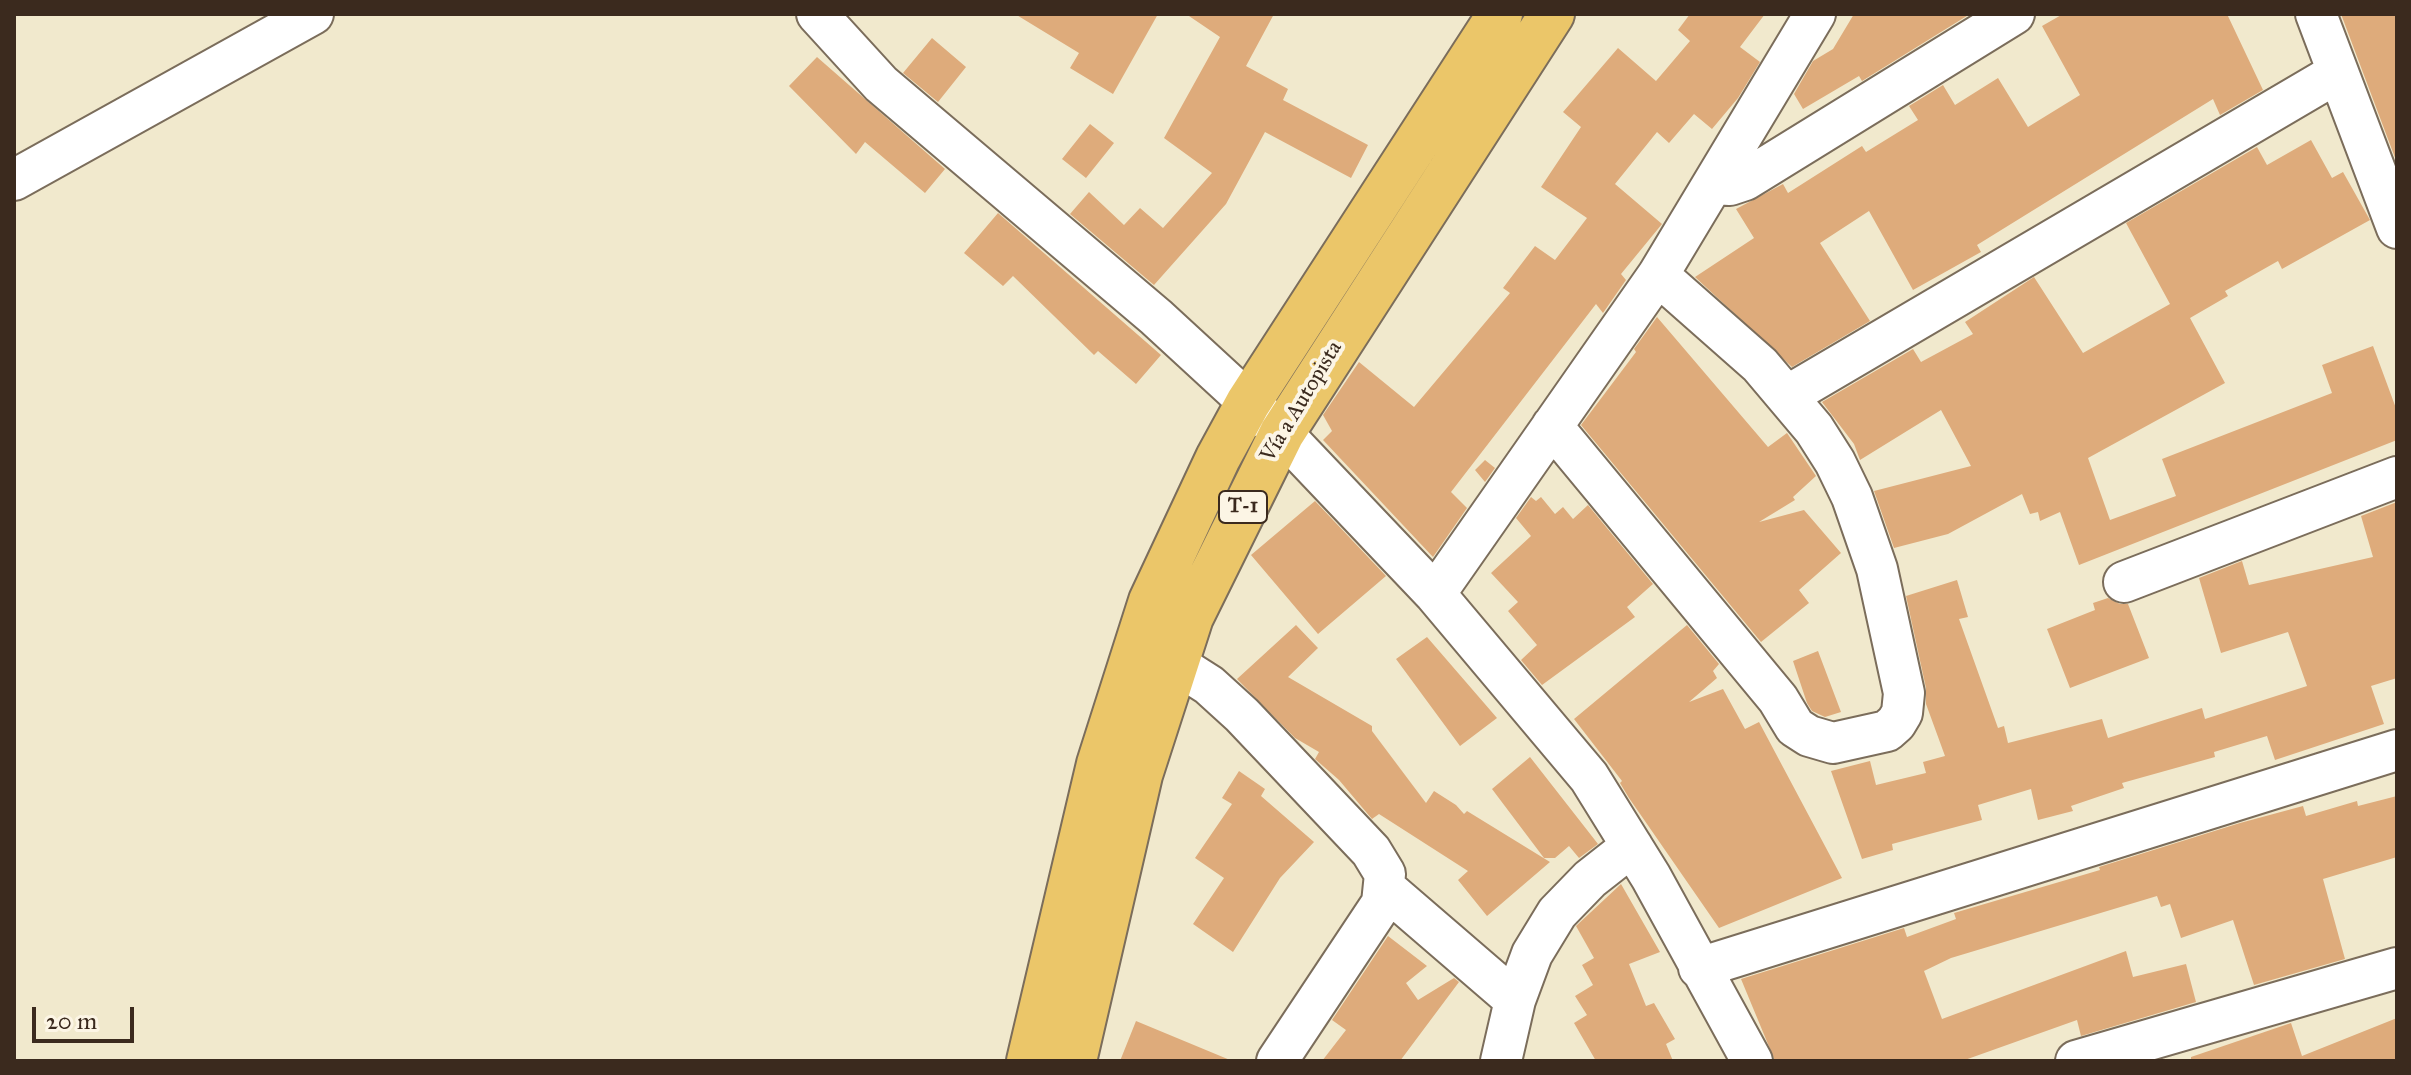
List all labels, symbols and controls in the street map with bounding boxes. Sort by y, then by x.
street label: Vía a Autopista [1256,337,1348,467]
road number: T-1 [1219,491,1267,523]
scale bar [36,991,138,1041]
text: 20 m [46,1006,97,1036]

